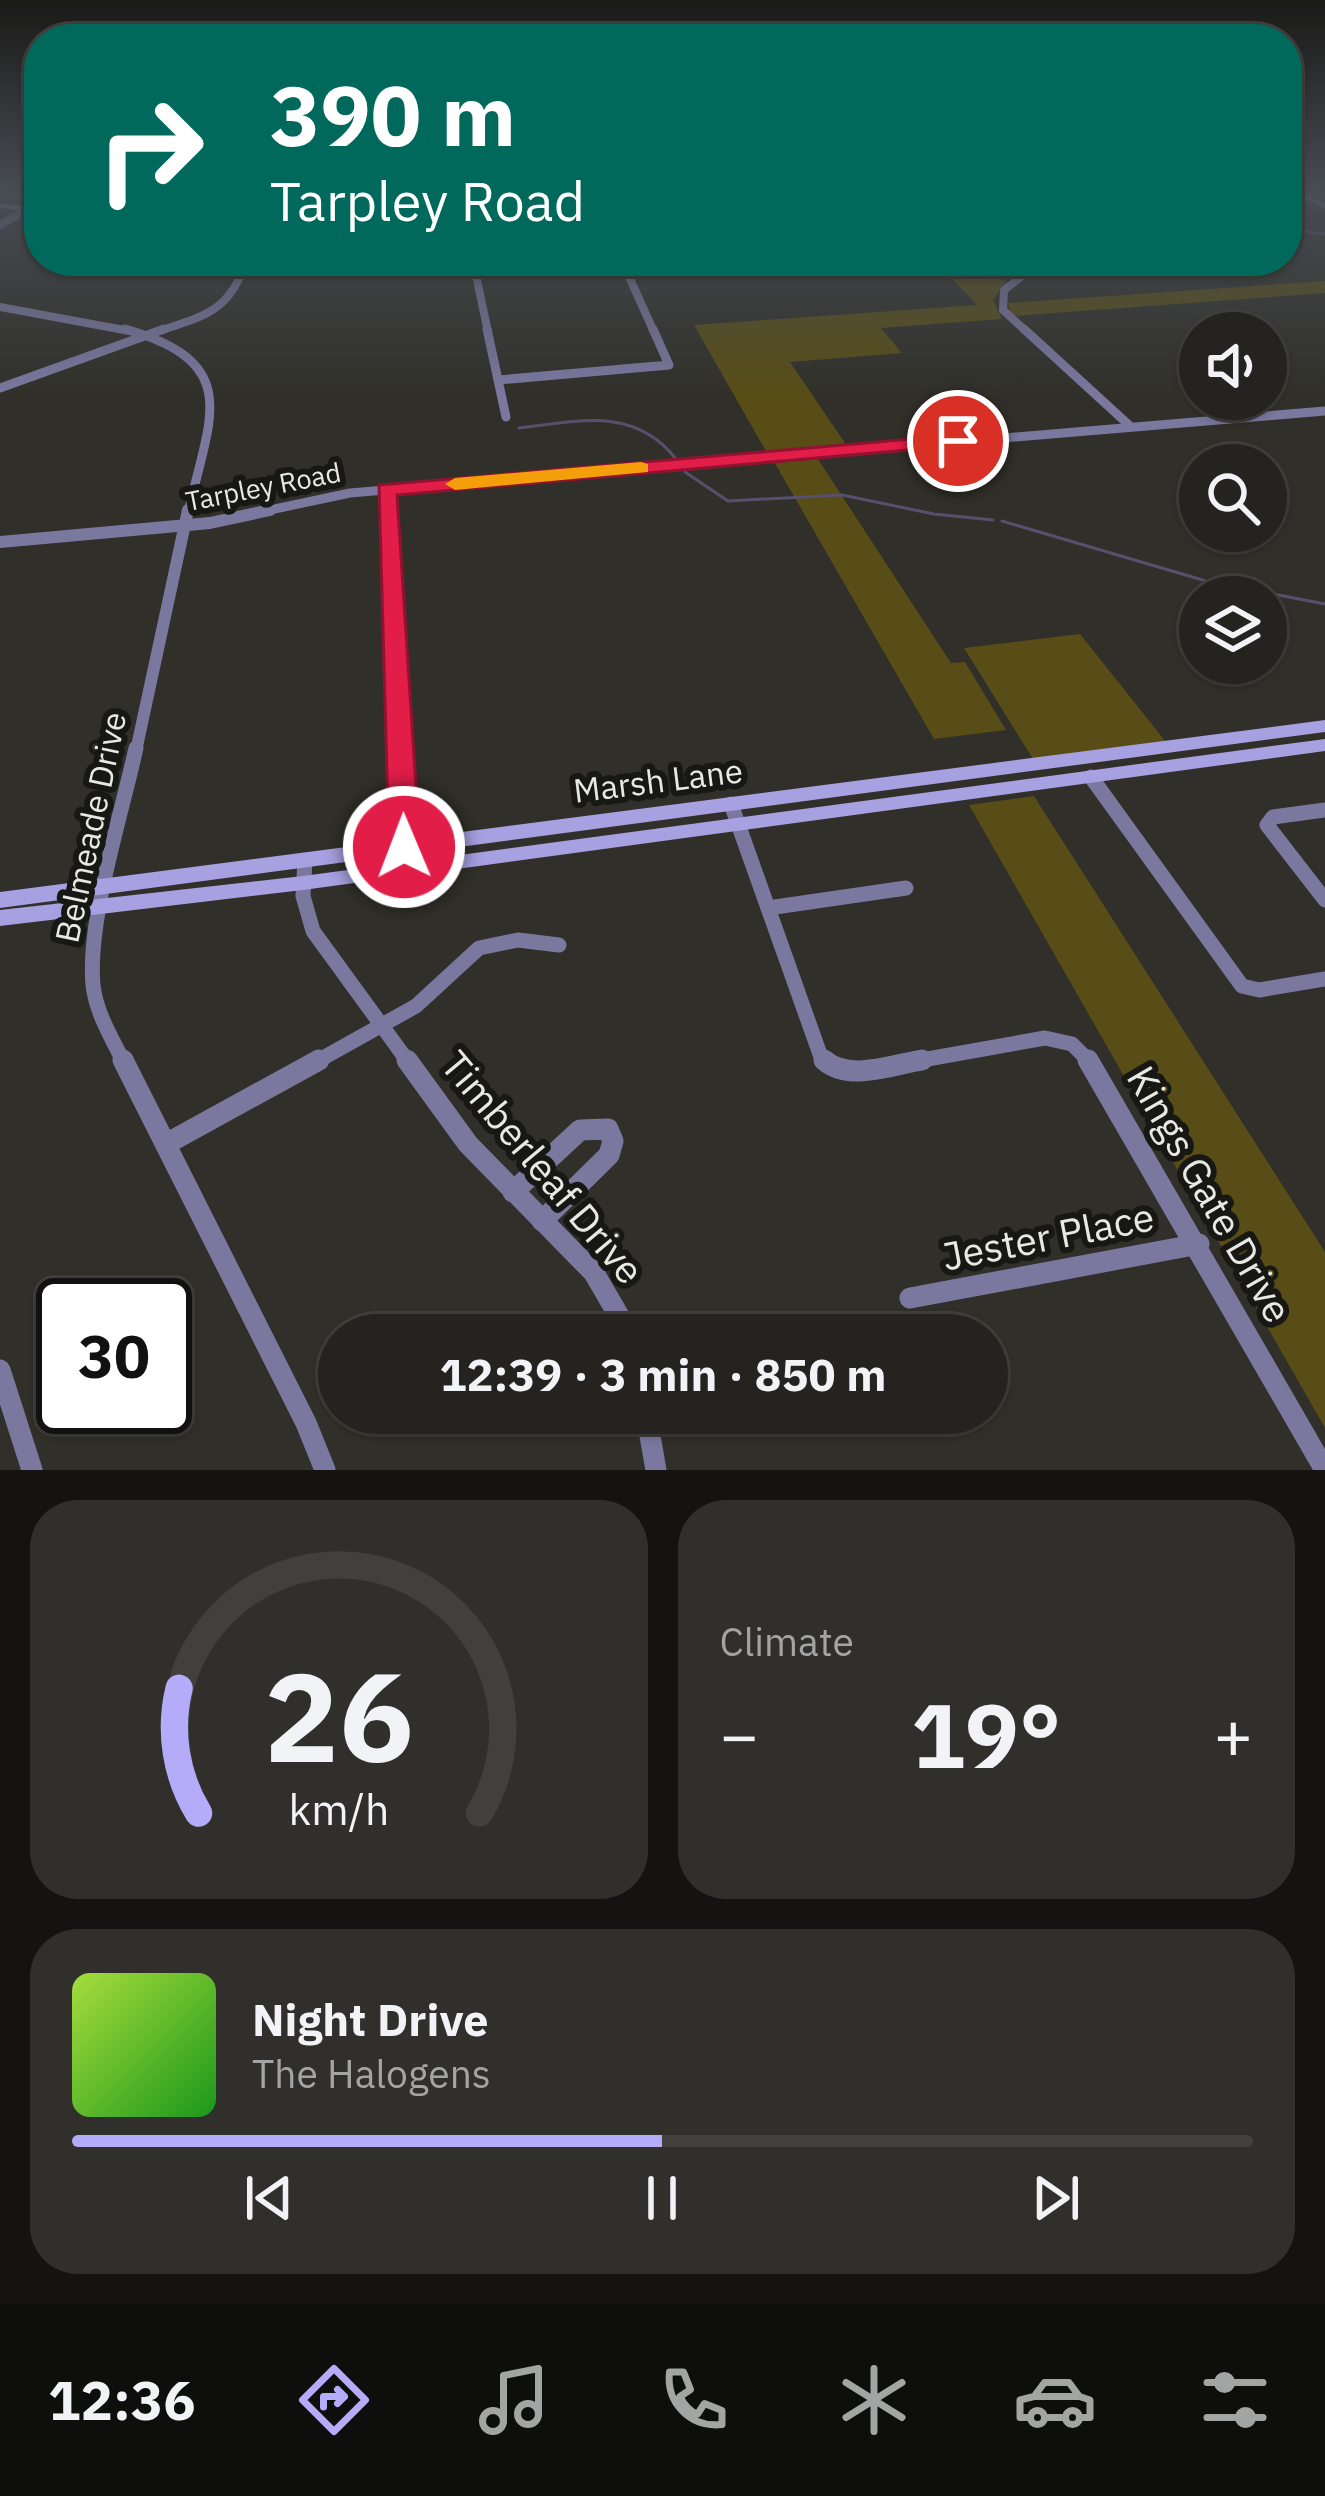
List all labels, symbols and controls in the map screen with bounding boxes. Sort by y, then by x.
text: 390 m [270,60,516,169]
icon: right [72,72,228,228]
text: Tarpley Road [270,166,585,236]
map controls [1179,312,1287,684]
button: sound [1179,312,1287,420]
pin [907,390,1009,492]
icon: arrive [925,408,991,474]
button: search [1179,444,1287,552]
street label: Tarpley Road [182,454,344,518]
button: layers [1179,576,1287,684]
street label: Belmeade Drive [45,708,135,946]
street label: Marsh Lane [571,748,745,812]
position arrow [341,784,467,910]
street label: Timberleaf Drive [430,1040,656,1294]
street label: Kings Gate Drive [1116,1057,1304,1331]
street label: Jester Place [938,1191,1158,1281]
speed limit sign: 30 [36,1278,192,1434]
text: 12:39 · 3 min · 850 m [440,1345,886,1403]
text: Climate [720,1616,854,1667]
text: 26 [264,1634,414,1796]
text: 19° [911,1676,1061,1793]
text: − [720,1691,759,1777]
text: + [1213,1691,1253,1777]
text: km/h [288,1780,389,1836]
text: Night Drive [252,1990,489,2048]
text: The Halogens [252,2048,491,2099]
icon: previous [236,2165,302,2231]
icon: pause [629,2165,695,2231]
icon: next [1023,2165,1089,2231]
icon: directions [292,2358,376,2442]
icon: music [472,2358,556,2442]
icon: phone [652,2358,736,2442]
icon: climate [832,2358,916,2442]
icon: car [1013,2358,1097,2442]
icon: filters [1193,2358,1277,2442]
text: 12:36 [48,2365,196,2435]

